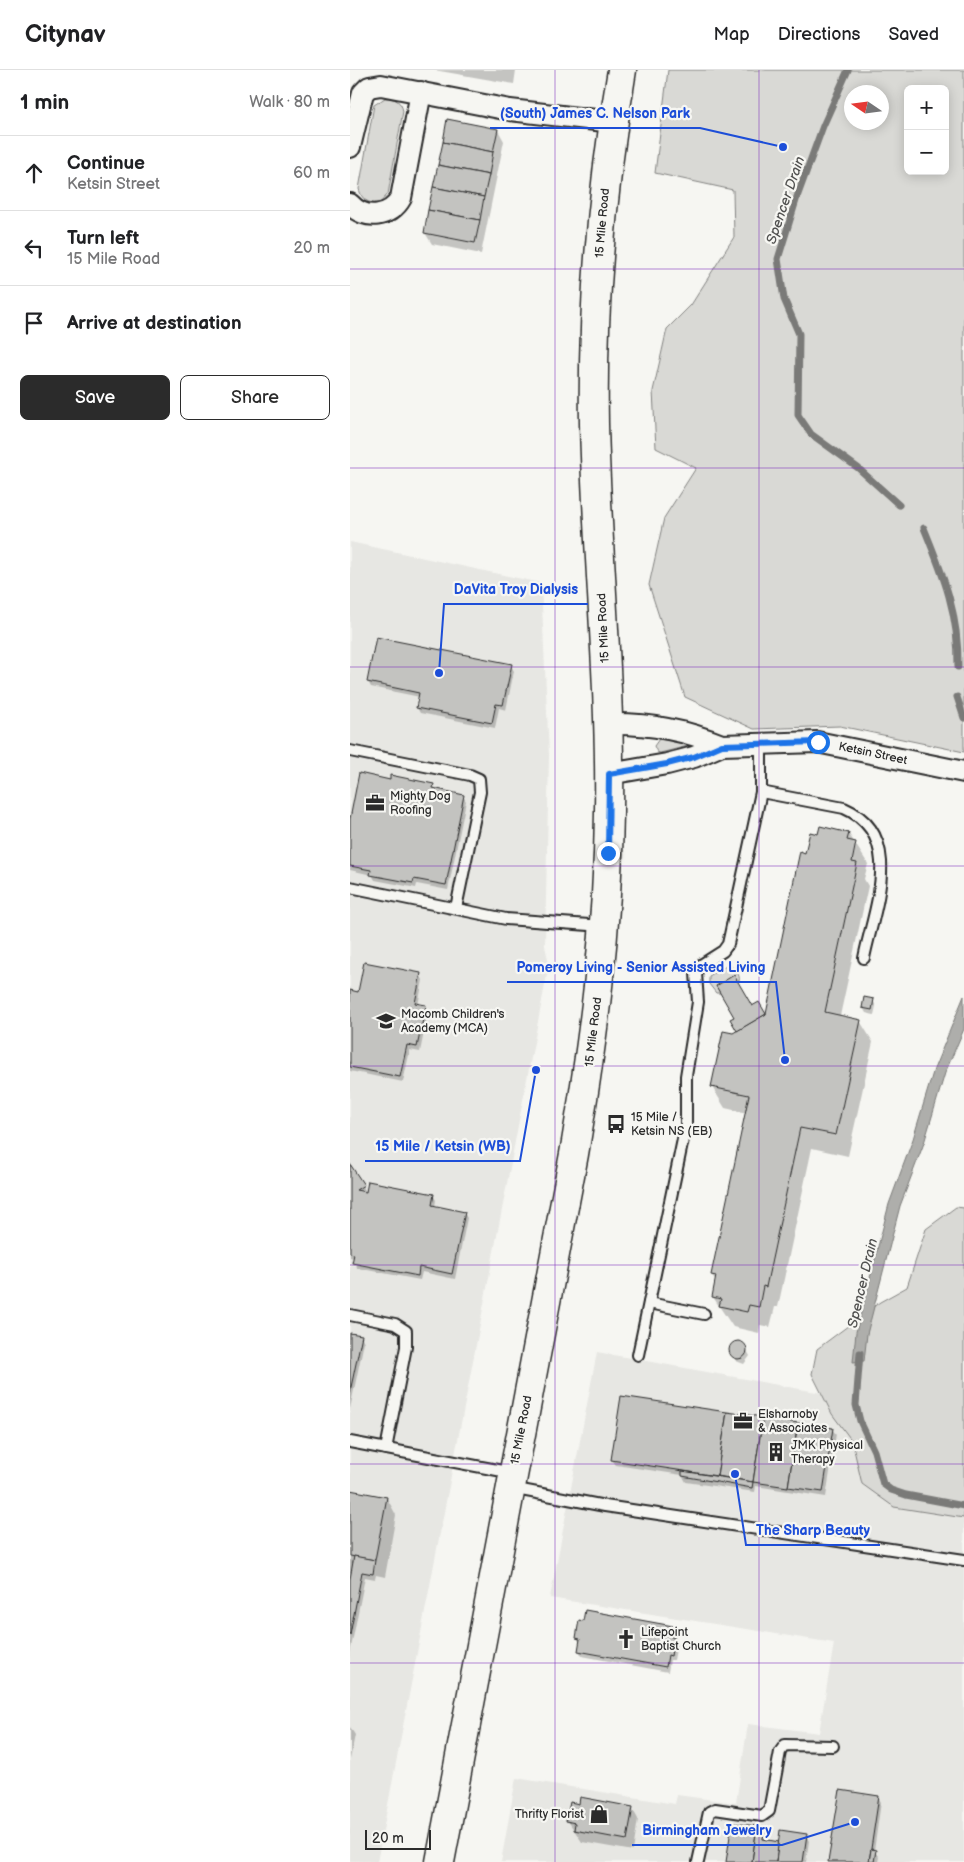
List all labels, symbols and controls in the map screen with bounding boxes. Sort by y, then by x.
text: Citynav [25,20,106,49]
text: Map [714,24,750,45]
text: Directions [778,24,860,45]
text: Saved [888,24,939,45]
north arrow [844,85,889,130]
map controls [904,85,949,175]
button: + [904,85,949,130]
text: 1 min [20,90,69,115]
text: Walk · 80 m [249,93,330,112]
callout: (South) James C. Nelson Park [490,99,700,128]
text: (South) James C. Nelson Park [500,105,691,122]
button: − [904,130,949,175]
text: Continue [67,152,145,175]
water label: Spencer Drain [763,154,808,246]
icon: ahead [20,159,48,187]
text: 60 m [293,164,330,183]
text: Ketsin Street [67,175,160,194]
street label: 15 Mile Road [592,187,613,259]
text: Turn left [67,227,139,250]
icon: left [20,234,48,262]
text: 20 m [294,239,330,258]
text: 15 Mile Road [67,250,160,269]
icon: arrive [20,309,48,337]
text: Arrive at destination [67,312,242,335]
button: Save [20,375,170,420]
button: Share [180,375,330,420]
callout: DaVita Troy Dialysis [444,575,588,604]
text: DaVita Troy Dialysis [454,581,578,598]
street label: 15 Mile Road [594,593,613,663]
route start [807,731,830,754]
street label: Ketsin Street [837,739,909,768]
place label: Mighty Dog Roofing [390,789,451,818]
office icon: Mighty Dog Roofing [364,792,386,814]
route end [597,842,620,865]
callout: Pomeroy Living - Senior Assisted Living [507,953,776,982]
text: Pomeroy Living - Senior Assisted Living [517,959,765,976]
street label: 15 Mile Road [582,996,605,1068]
place label: Macomb Children's Academy (MCA) [401,1007,504,1036]
school or university icon: Macomb Children's Academy (MCA) [375,1010,397,1032]
place label: 15 Mile / Ketsin NS (EB) [631,1110,712,1139]
bus stop icon: 15 Mile / Ketsin NS (EB) [605,1113,627,1135]
callout: 15 Mile / Ketsin (WB) [365,1132,520,1161]
text: 15 Mile / Ketsin (WB) [375,1138,511,1155]
water label: Spencer Drain [844,1236,881,1330]
street label: 15 Mile Road [507,1394,536,1466]
place label: Elsharnoby & Associates [758,1407,827,1436]
office icon: Elsharnoby & Associates [732,1410,754,1432]
place label: JMK Physical Therapy [791,1438,863,1467]
building icon: JMK Physical Therapy [765,1441,787,1463]
callout: The Sharp Beauty [746,1516,880,1545]
text: The Sharp Beauty [756,1522,871,1539]
place label: Lifepoint Baptist Church [641,1625,721,1654]
church icon: Lifepoint Baptist Church [615,1628,637,1650]
shop icon: Thrifty Florist [588,1803,610,1825]
place label: Thrifty Florist [515,1807,584,1822]
callout: Birmingham Jewelry [632,1816,782,1845]
text: Birmingham Jewelry [642,1822,772,1839]
scale bar [365,1827,431,1850]
text: 20 m [372,1830,404,1847]

